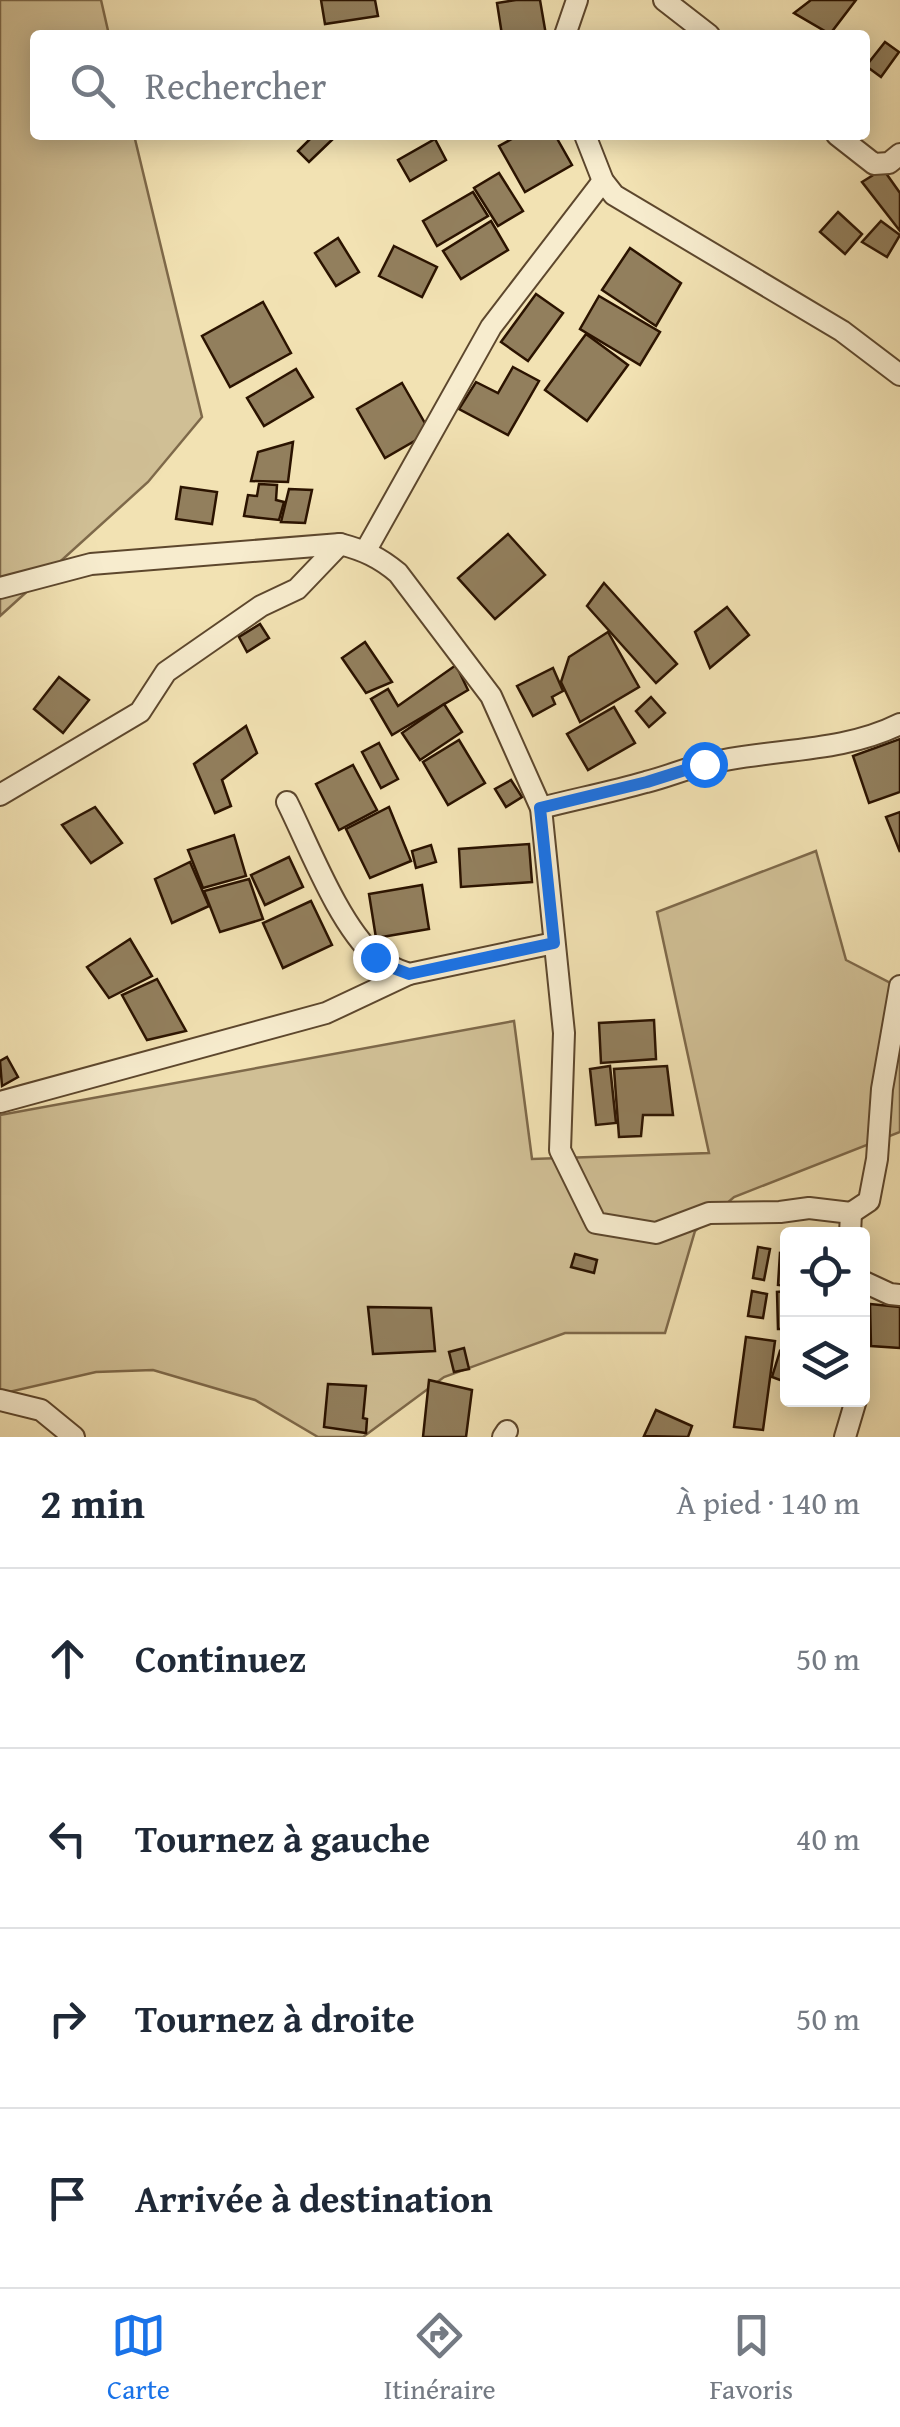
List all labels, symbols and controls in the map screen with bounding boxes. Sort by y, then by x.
search box [30,30,870,140]
text: Rechercher [145,57,326,113]
icon: search [65,58,120,113]
route start [682,742,728,788]
route end [353,935,399,981]
map controls [780,1227,870,1407]
button: locate [780,1227,870,1317]
button: layers [780,1317,870,1407]
text: 2 min [40,1472,145,1533]
text: À pied · 140 m [676,1479,860,1526]
text: Continuez [135,1630,306,1686]
icon: ahead [40,1631,95,1686]
text: 50 m [796,1635,860,1682]
text: Tournez à gauche [135,1810,430,1866]
icon: left [40,1811,95,1866]
text: 40 m [796,1815,860,1862]
text: Tournez à droite [135,1990,415,2046]
icon: right [40,1991,95,2046]
text: 50 m [796,1995,860,2042]
text: Arrivée à destination [135,2170,493,2226]
icon: arrive [40,2171,95,2226]
tab: Carte [107,2308,170,2409]
tab: Itinéraire [384,2308,496,2409]
tab: Favoris [710,2308,793,2409]

